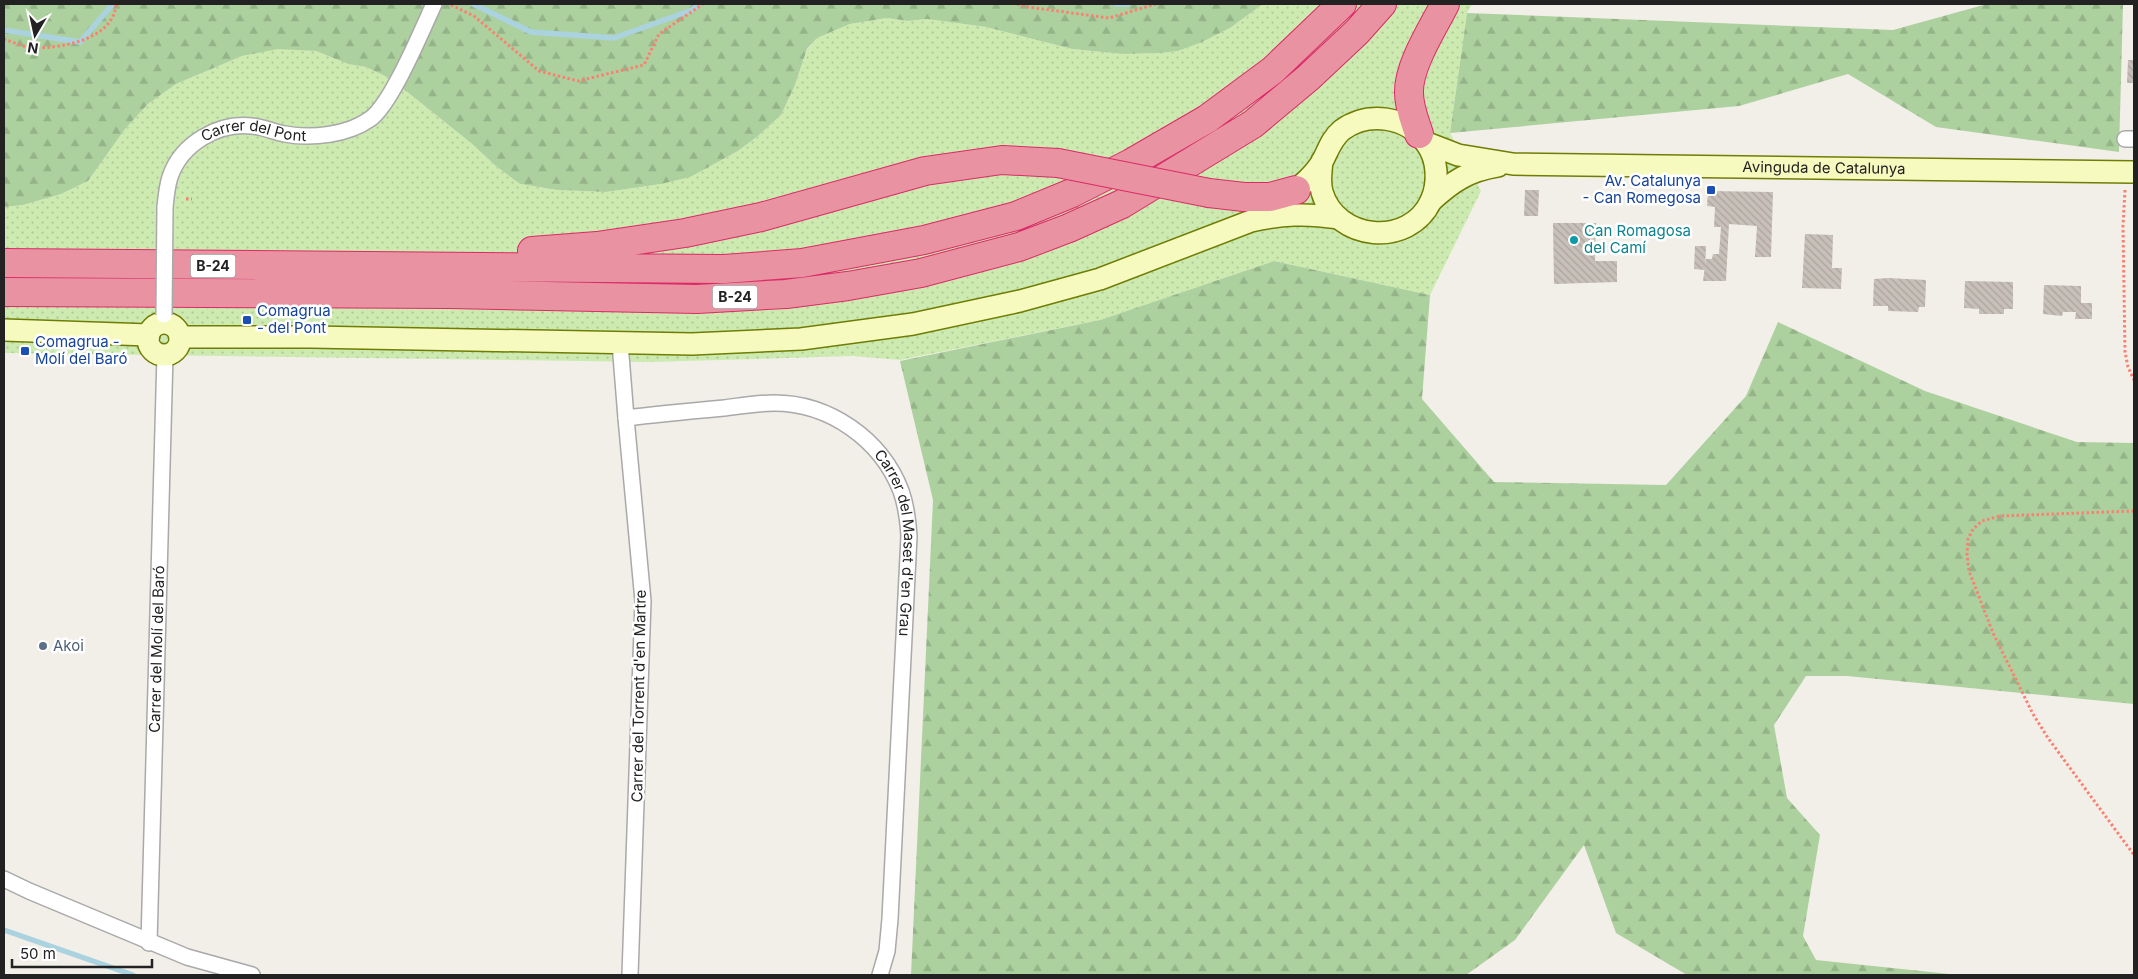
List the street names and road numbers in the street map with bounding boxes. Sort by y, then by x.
street label: Carrer del Pont [198,115,307,145]
street label: Avinguda de Catalunya [1742,157,1906,178]
road number: B-24 [190,255,236,278]
road number: B-24 [712,286,758,308]
street label: Carrer del Maset d'en Grau [870,445,919,637]
street label: Carrer del Molí del Baró [145,565,168,733]
street label: Carrer del Torrent d'en Martre [627,589,650,803]

